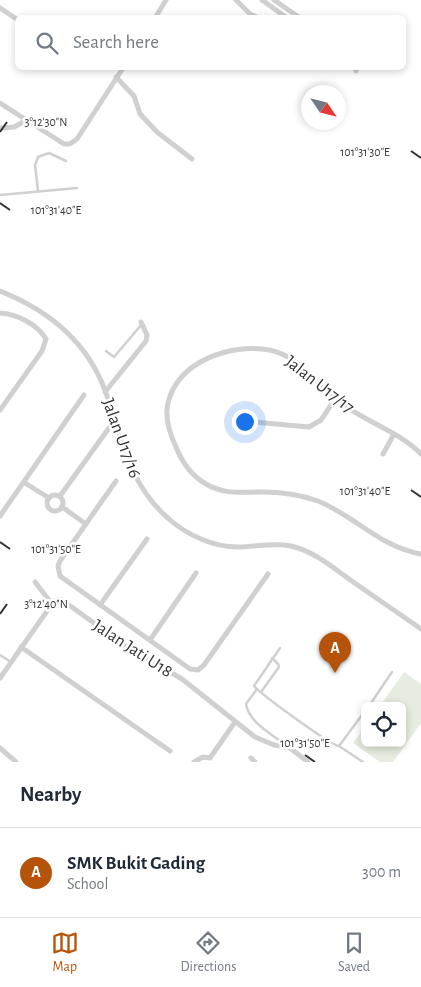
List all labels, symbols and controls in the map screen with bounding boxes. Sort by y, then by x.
search box [15,15,406,70]
icon: search [33,29,61,57]
text: Search here [73,33,159,52]
north arrow [301,85,346,130]
text: 3°12'30"N [25,116,67,128]
text: 101°31'30"E [340,146,390,158]
text: 101°31'40"E [31,204,81,216]
street label: Jalan U17/17 [281,352,357,417]
street label: Jalan U17/16 [98,396,144,480]
your location [232,409,258,435]
text: 101°31'40"E [340,485,390,497]
text: 101°31'50"E [31,543,81,555]
text: 3°12'40"N [24,598,68,610]
street label: Jalan Jati U18 [89,617,176,681]
pin: A [319,632,351,673]
map controls [361,702,406,747]
button: locate [361,702,406,747]
text: 101°31'50"E [280,737,330,749]
text: Nearby [20,784,81,805]
text: SMK Bukit Gading [67,854,205,873]
text: A [31,864,41,880]
text: 300 m [362,864,401,880]
text: School [67,876,108,892]
tab: Map [51,929,79,976]
tab: Directions [181,929,236,976]
tab: Saved [338,929,370,976]

